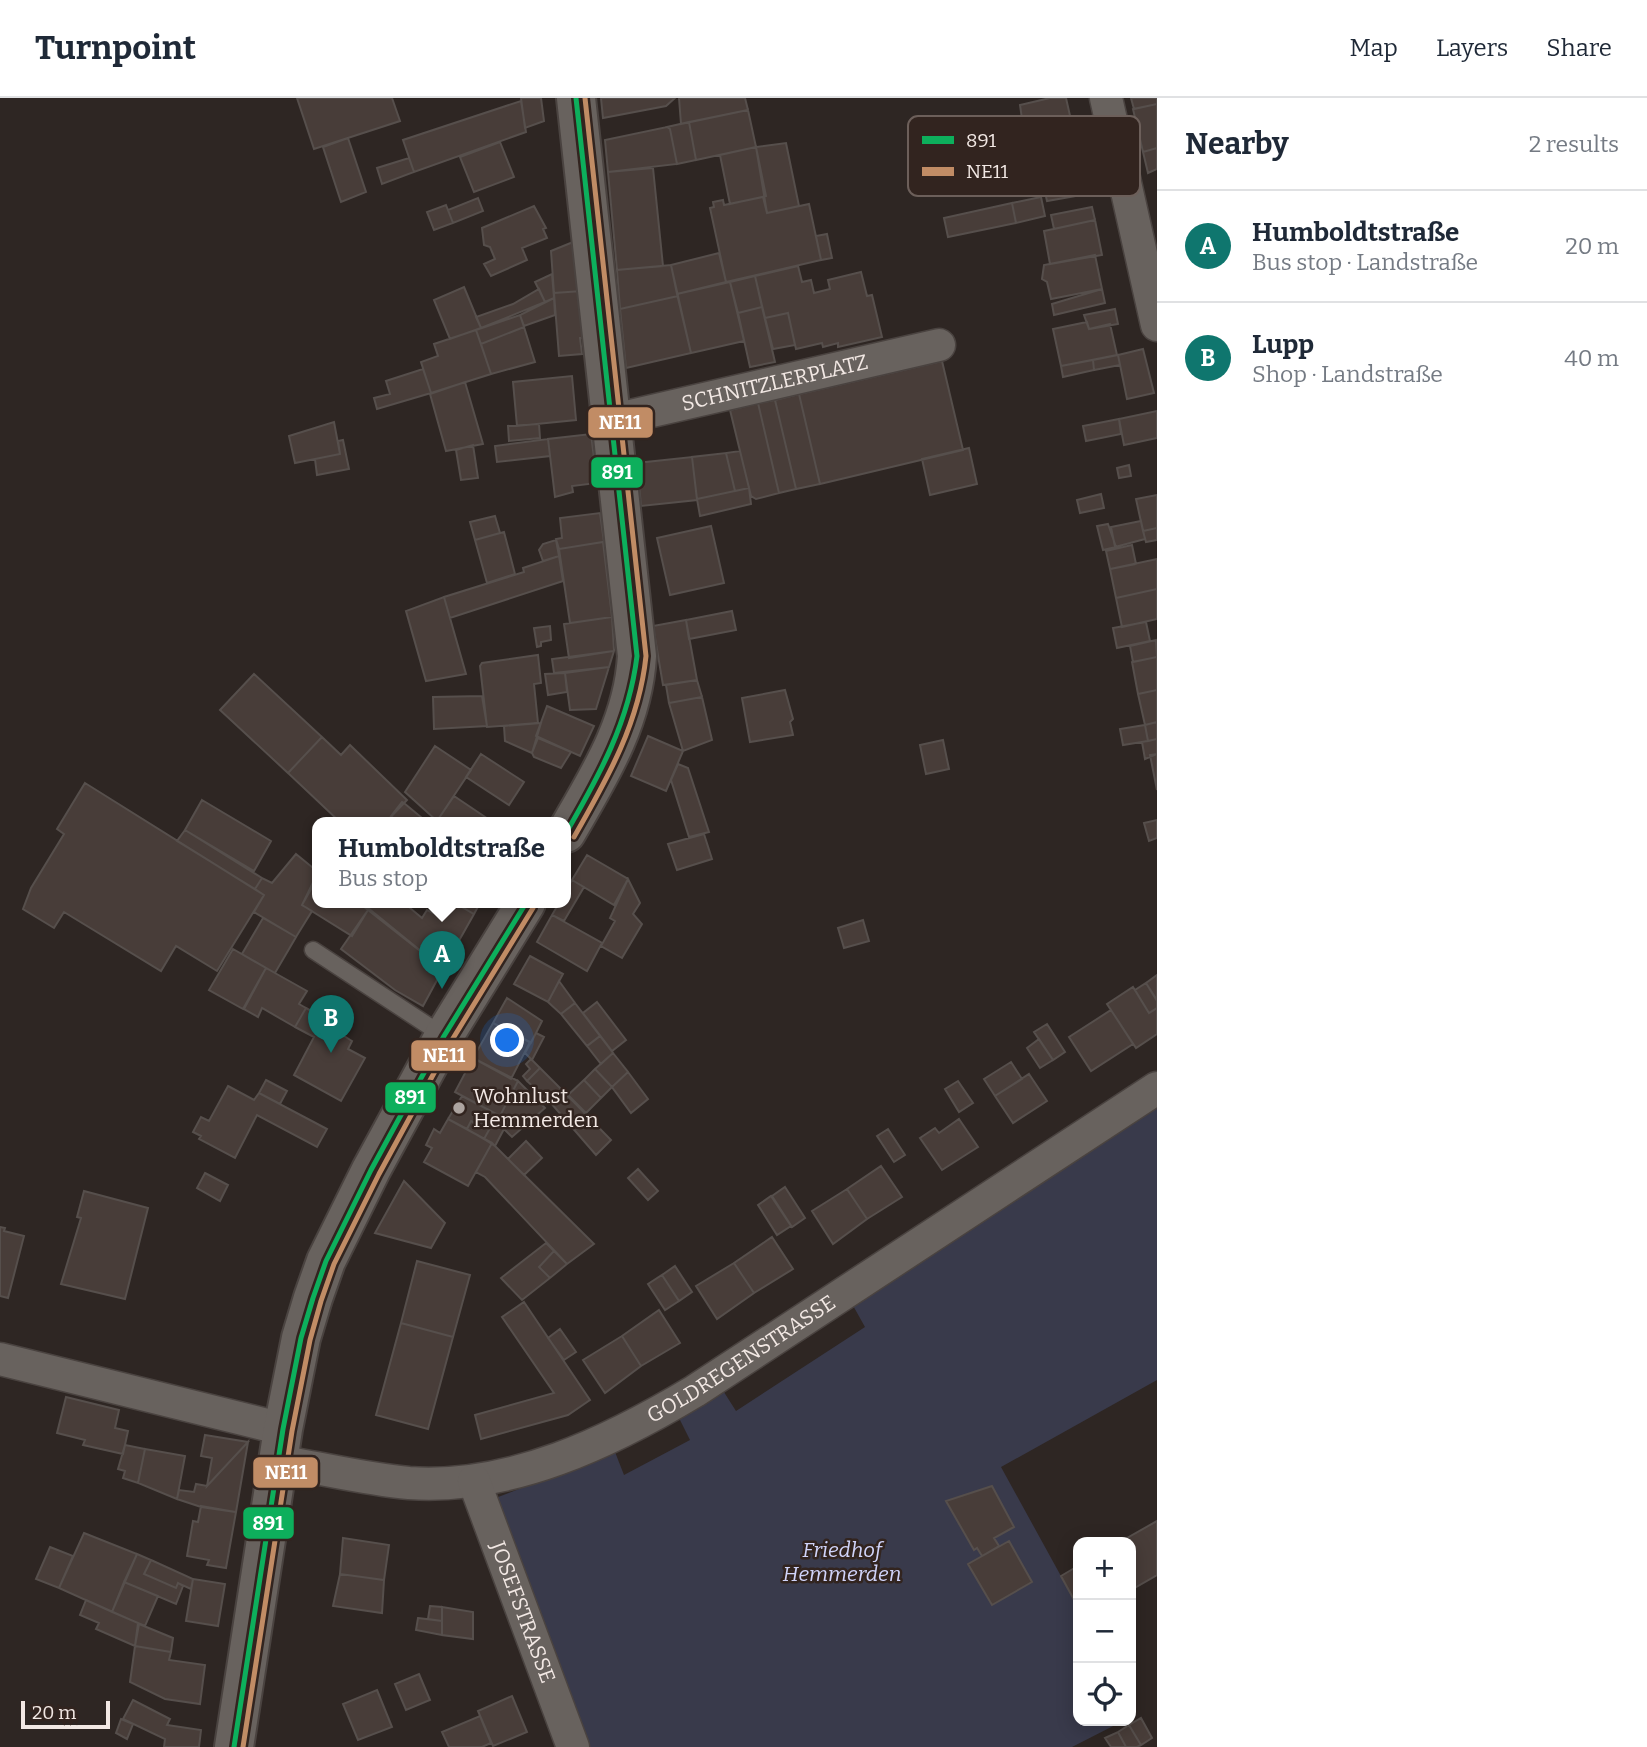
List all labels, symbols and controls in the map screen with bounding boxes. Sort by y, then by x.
text: Turnpoint [35,28,196,68]
text: Map [1350,34,1398,62]
text: Layers [1436,34,1508,62]
text: Share [1546,34,1612,62]
legend [908,116,1140,196]
text: Nearby [1185,126,1289,162]
text: 891 [966,129,997,152]
text: 2 results [1529,130,1619,158]
text: NE11 [966,160,1009,183]
text: Humboldtstraße [1252,217,1459,248]
text: A [1200,232,1216,260]
text: 20 m [1565,232,1619,260]
text: Bus stop · Landstraße [1252,248,1478,276]
text: Lupp [1252,329,1314,360]
text: B [1201,344,1215,372]
text: 40 m [1564,344,1619,372]
street label: SCHNITZLERPLATZ [679,349,870,417]
text: Shop · Landstraße [1252,360,1443,388]
line badge: NE11 [587,406,654,439]
text: NE11 [599,411,642,434]
line badge: 891 [590,456,644,489]
text: 891 [602,461,633,484]
popup [312,817,571,908]
text: Humboldtstraße [338,833,545,864]
text: Bus stop [338,864,428,892]
pin: A [419,931,465,989]
pin: B [308,995,354,1053]
your location [490,1023,524,1057]
line badge: NE11 [410,1039,477,1072]
text: NE11 [423,1044,466,1067]
line badge: 891 [384,1081,437,1114]
place label: Wohnlust Hemmerden [473,1083,598,1133]
text: 891 [395,1086,426,1109]
marker: Wohnlust Hemmerden [451,1100,467,1116]
street label: GOLDREGENSTRASSE [642,1289,840,1429]
line badge: NE11 [252,1456,319,1489]
text: NE11 [265,1461,308,1484]
line badge: 891 [242,1506,295,1540]
text: 891 [253,1512,284,1535]
street label: JOSEFSTRASSE [484,1537,561,1687]
park label: Friedhof Hemmerden [783,1537,901,1587]
map controls [1073,1537,1136,1726]
button: + [1073,1537,1136,1600]
button: − [1073,1600,1136,1663]
button: locate [1073,1663,1136,1726]
scale bar [21,1698,110,1730]
text: 20 m [32,1701,76,1724]

